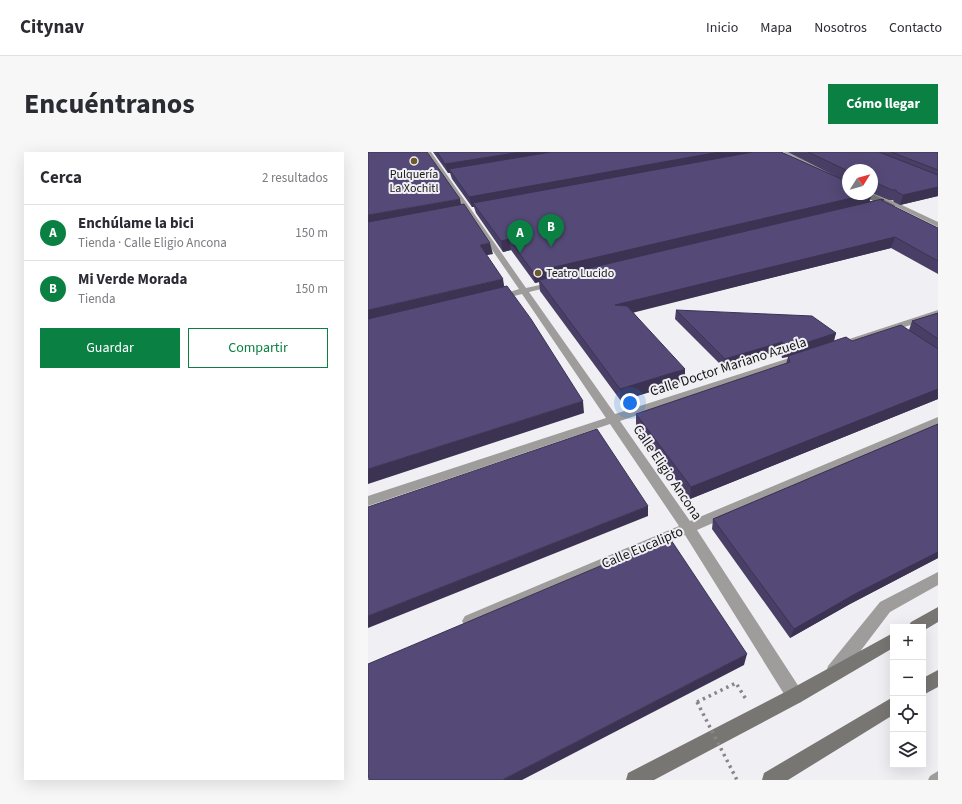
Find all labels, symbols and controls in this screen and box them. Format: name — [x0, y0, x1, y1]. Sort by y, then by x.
text: Citynav — [20, 14, 84, 41]
text: Inicio — [706, 18, 738, 38]
text: Mapa — [760, 18, 792, 38]
text: Nosotros — [814, 18, 867, 38]
text: Contacto — [889, 18, 942, 38]
text: Encuéntranos — [24, 84, 195, 124]
button: Cómo llegar — [828, 84, 938, 124]
marker: Pulquería La Xochitl — [409, 156, 419, 166]
north arrow — [842, 164, 878, 200]
text: Cerca — [40, 166, 82, 190]
place label: Pulquería La Xochitl — [390, 166, 438, 197]
text: 2 resultados — [262, 169, 328, 187]
text: Enchúlame la bici — [78, 213, 194, 234]
pin: B — [538, 214, 564, 247]
pin: A — [507, 220, 533, 253]
text: A — [49, 224, 57, 242]
text: 150 m — [295, 224, 328, 242]
text: Tienda · Calle Eligio Ancona — [78, 234, 227, 252]
place label: Teatro Lucido — [546, 265, 614, 282]
marker: Teatro Lucido — [533, 268, 543, 278]
text: Mi Verde Morada — [78, 269, 187, 290]
text: B — [49, 280, 57, 298]
text: 150 m — [295, 280, 328, 298]
text: Tienda — [78, 290, 116, 308]
button: Guardar — [40, 328, 180, 368]
button: Compartir — [188, 328, 328, 368]
street label: Calle Doctor Mariano Azuela — [648, 332, 809, 402]
your location — [620, 393, 640, 413]
street label: Calle Eligio Ancona — [628, 421, 706, 524]
street label: Calle Eucalipto — [598, 522, 686, 574]
map controls — [890, 624, 926, 768]
button: + — [890, 624, 926, 660]
button: − — [890, 660, 926, 696]
button: locate — [890, 696, 926, 732]
button: layers — [890, 732, 926, 768]

